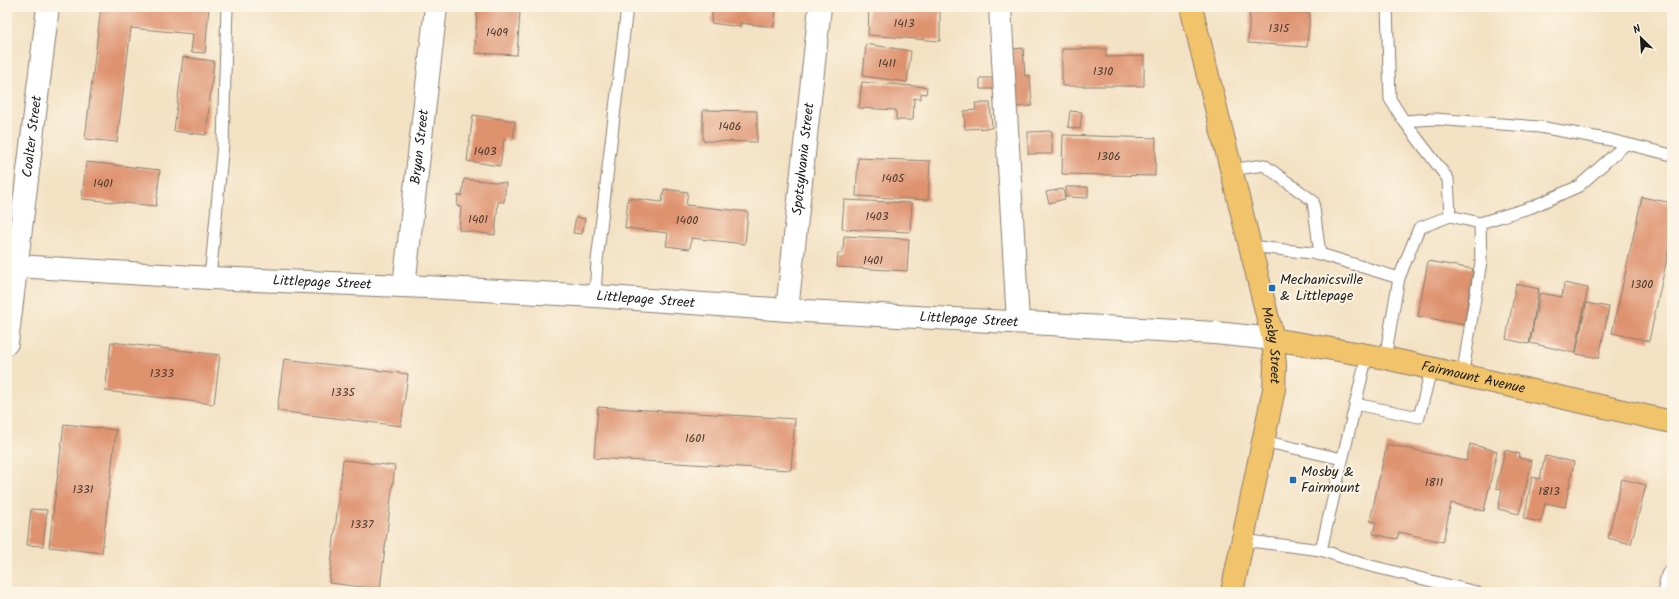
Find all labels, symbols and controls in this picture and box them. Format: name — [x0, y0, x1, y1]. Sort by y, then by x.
house number: 1413 — [893, 14, 915, 33]
north arrow — [1621, 18, 1661, 58]
house number: 1315 — [1269, 19, 1291, 38]
text: N — [1630, 20, 1644, 39]
house number: 1409 — [486, 23, 508, 42]
house number: 1411 — [878, 54, 896, 73]
house number: 1310 — [1093, 62, 1113, 81]
street label: Coalter Street — [16, 94, 48, 179]
street label: Spotsylvania Street — [786, 101, 821, 216]
street label: Bryan Street — [405, 108, 435, 186]
house number: 1406 — [718, 117, 742, 136]
house number: 1403 — [473, 142, 497, 161]
house number: 1306 — [1097, 147, 1121, 166]
house number: 1405 — [882, 169, 906, 188]
house number: 1401 — [93, 174, 113, 193]
house number: 1403 — [865, 207, 889, 226]
house number: 1401 — [468, 210, 488, 229]
house number: 1400 — [676, 211, 698, 230]
house number: 1401 — [863, 251, 883, 270]
place label: Mechanicsville & Littlepage — [1280, 269, 1364, 307]
street label: Littlepage Street — [272, 270, 373, 296]
house number: 1300 — [1631, 275, 1653, 294]
marker: Mechanicsville & Littlepage — [1267, 283, 1277, 293]
street label: Littlepage Street — [595, 285, 696, 314]
street label: Mosby Street — [1254, 304, 1286, 385]
street label: Littlepage Street — [919, 306, 1020, 333]
street label: Fairmount Avenue — [1419, 355, 1528, 400]
house number: 1333 — [150, 364, 174, 383]
house number: 1335 — [331, 383, 357, 402]
house number: 1601 — [685, 429, 705, 448]
place label: Mosby & Fairmount — [1301, 461, 1361, 499]
house number: 1811 — [1425, 473, 1443, 492]
marker: Mosby & Fairmount — [1288, 475, 1298, 485]
house number: 1331 — [72, 480, 94, 499]
house number: 1813 — [1538, 482, 1560, 501]
house number: 1337 — [350, 515, 374, 534]

